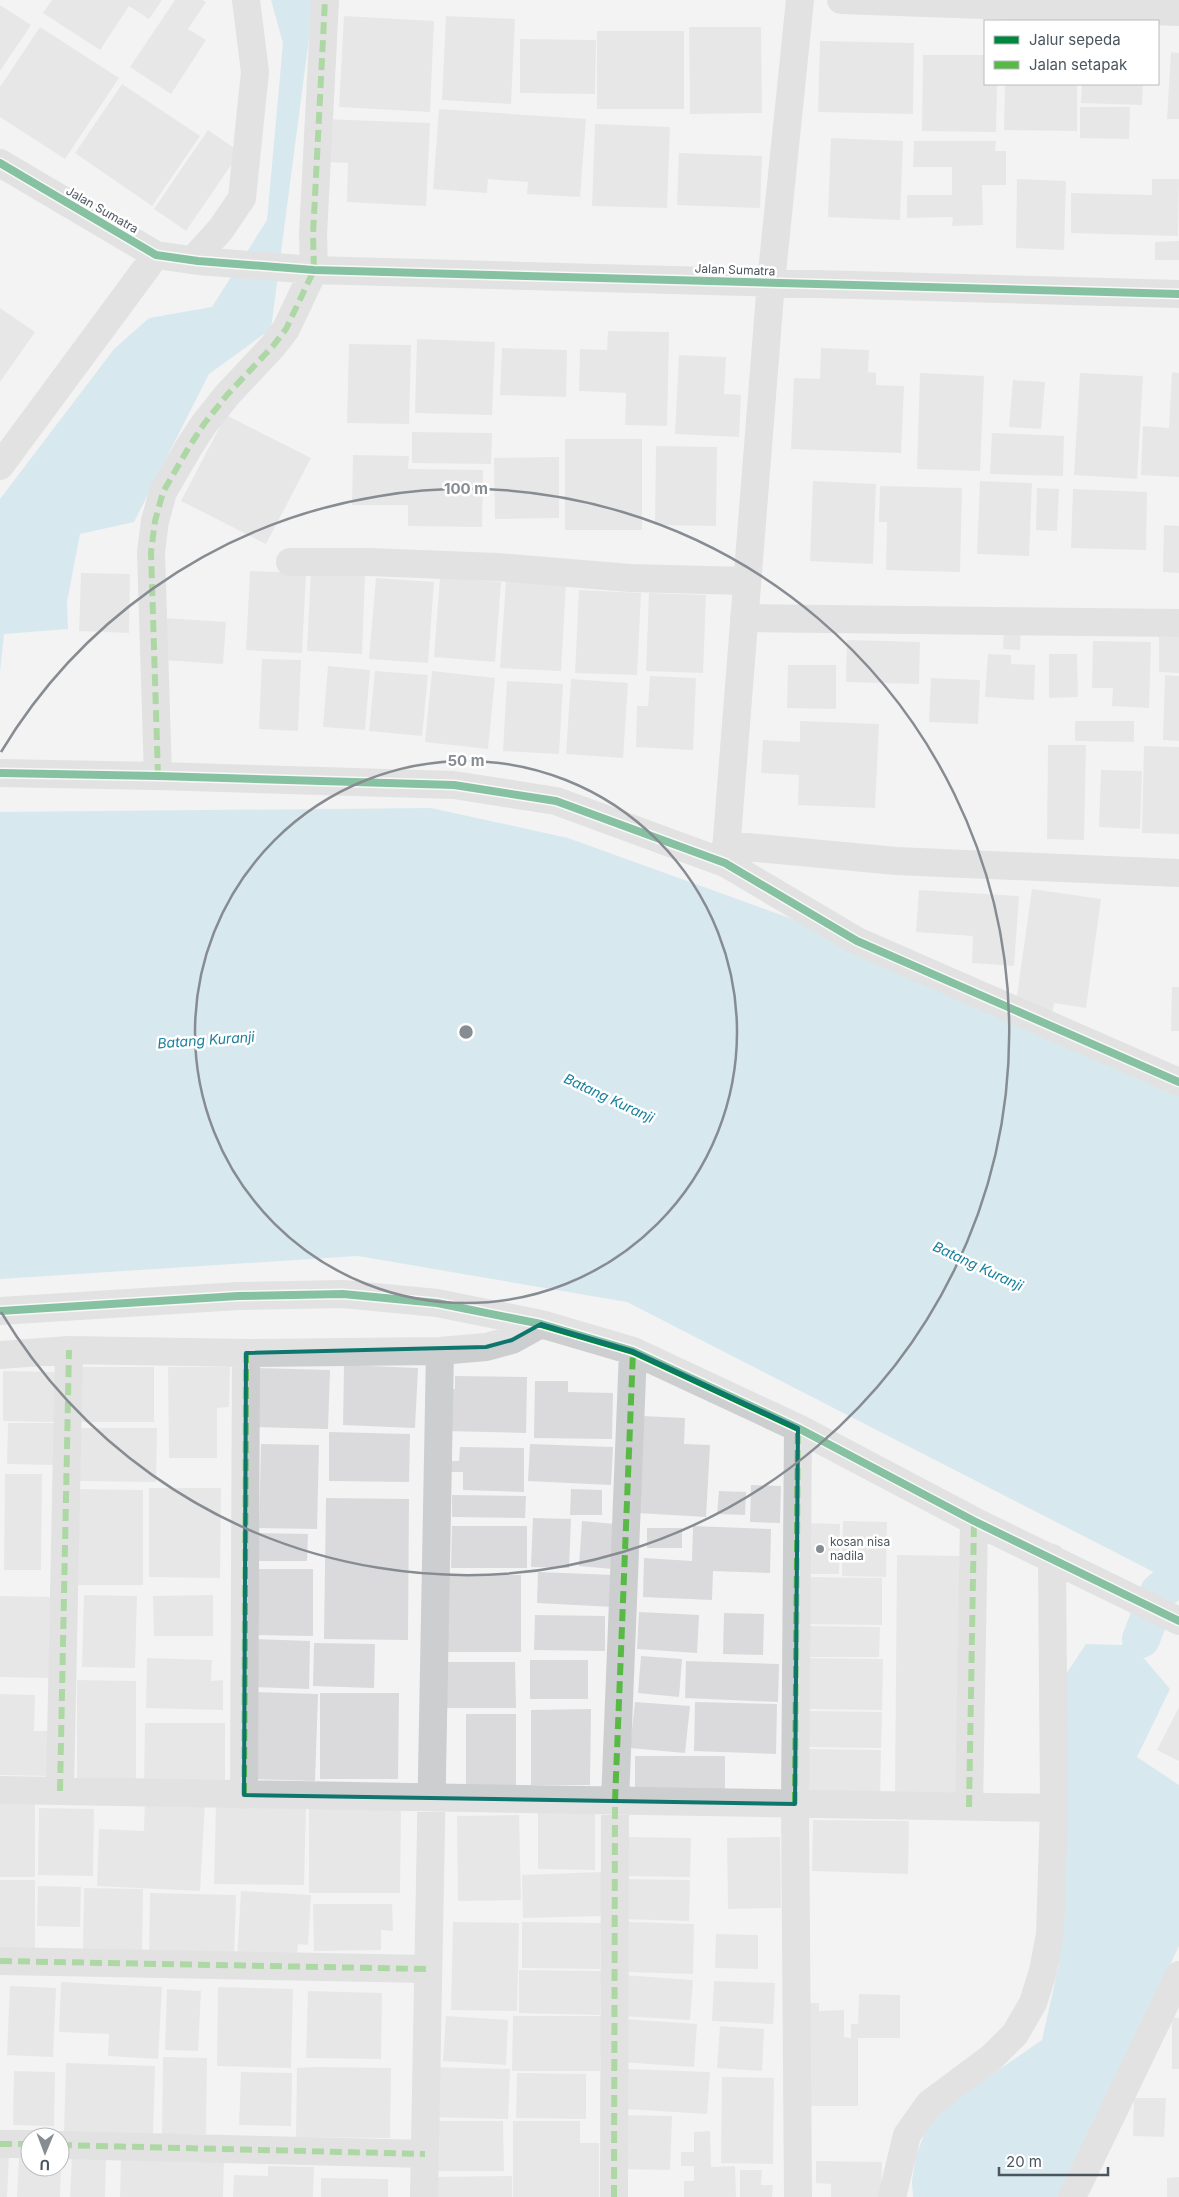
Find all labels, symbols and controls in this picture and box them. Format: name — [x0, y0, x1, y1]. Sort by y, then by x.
legend — [984, 20, 1159, 85]
text: Jalur sepeda — [1029, 30, 1121, 49]
text: Jalan setapak — [1029, 55, 1128, 74]
street label: Jalan Sumatra — [63, 183, 141, 236]
street label: Jalan Sumatra — [694, 261, 776, 278]
text: 100 m — [444, 479, 488, 498]
text: 50 m — [448, 751, 484, 770]
centre of rings — [457, 1023, 475, 1041]
water label: Batang Kuranji — [157, 1028, 256, 1051]
water label: Batang Kuranji — [561, 1069, 658, 1126]
water label: Batang Kuranji — [930, 1237, 1027, 1294]
place label: kosan nisa nadila — [830, 1534, 890, 1563]
marker: kosan nisa nadila — [814, 1543, 826, 1555]
north arrow — [20, 2127, 70, 2177]
scale bar — [999, 2144, 1108, 2176]
text: 20 m — [1006, 2152, 1042, 2171]
text: U — [39, 2157, 50, 2174]

